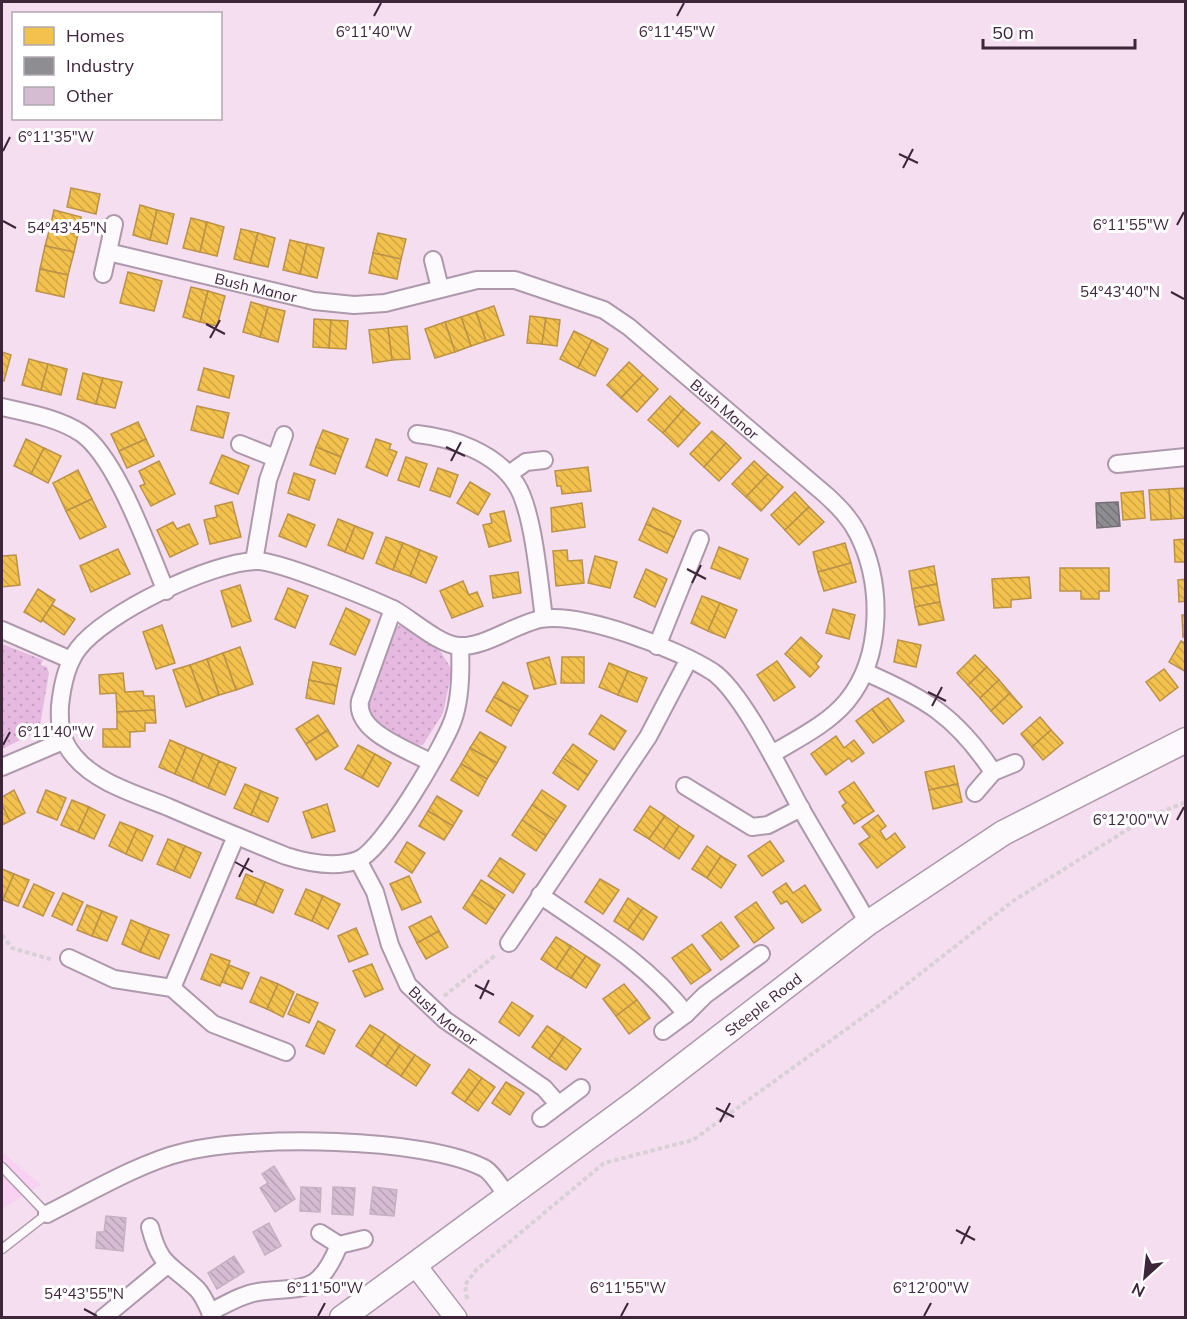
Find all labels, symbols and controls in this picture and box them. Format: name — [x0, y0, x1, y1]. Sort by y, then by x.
legend — [12, 12, 222, 120]
scale bar — [983, 12, 1134, 50]
text: 50 m — [992, 21, 1034, 44]
text: 6°11'40"W — [336, 22, 413, 41]
text: 6°11'45"W — [639, 22, 716, 41]
text: Homes — [66, 24, 125, 47]
text: Industry — [66, 54, 135, 77]
text: Other — [66, 84, 114, 107]
text: 6°11'35"W — [18, 127, 95, 146]
text: 6°11'55"W — [1093, 215, 1170, 234]
text: 54°43'45"N — [27, 218, 107, 237]
street label: Bush Manor — [213, 268, 299, 306]
text: 54°43'40"N — [1080, 282, 1160, 301]
street label: Bush Manor — [687, 374, 763, 444]
text: 6°11'40"W — [18, 722, 95, 741]
text: 6°12'00"W — [1093, 810, 1170, 829]
street label: Steeple Road — [720, 968, 805, 1040]
street label: Bush Manor — [405, 981, 482, 1050]
north arrow — [1115, 1247, 1175, 1307]
text: 6°11'50"W — [287, 1278, 364, 1297]
text: 6°11'55"W — [590, 1278, 667, 1297]
text: 6°12'00"W — [893, 1278, 970, 1297]
text: N — [1128, 1279, 1148, 1302]
text: 54°43'55"N — [44, 1284, 124, 1303]

